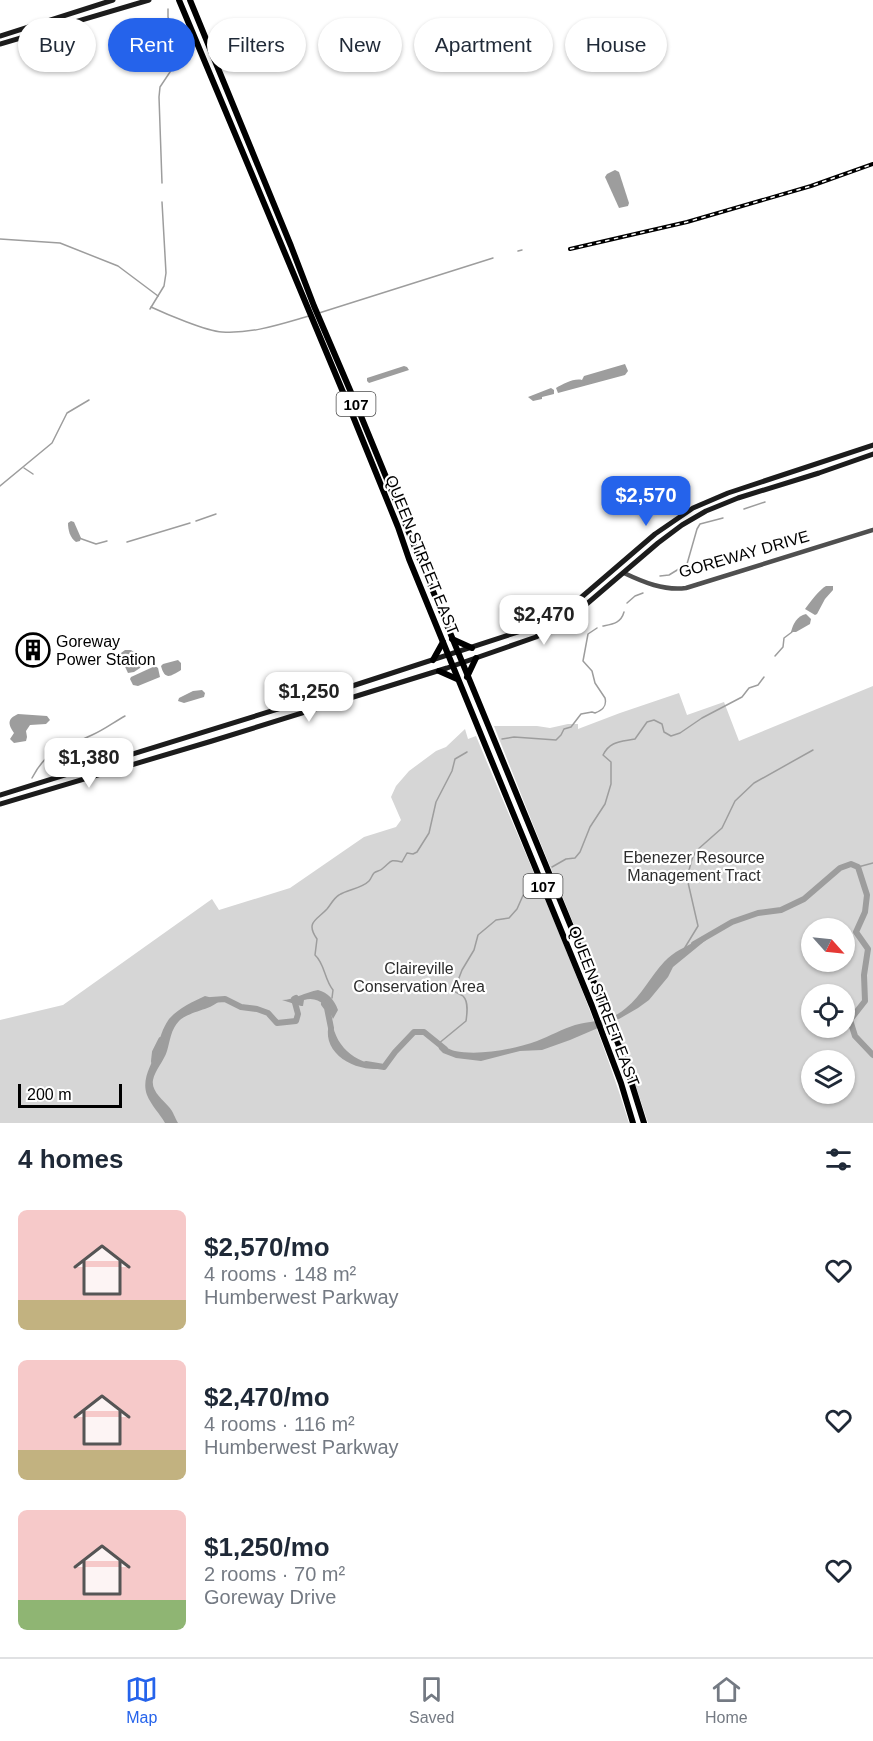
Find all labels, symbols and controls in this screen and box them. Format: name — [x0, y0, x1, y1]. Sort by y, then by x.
chip: Buy — [18, 18, 96, 72]
chip: Rent — [108, 18, 195, 72]
chip: Filters — [207, 18, 306, 72]
chip: New — [318, 18, 402, 72]
chip: Apartment — [414, 18, 553, 72]
chip: House — [565, 18, 667, 72]
road number: 107 — [336, 392, 376, 416]
street label: QUEEN STREET EAST — [382, 473, 462, 637]
pin: $2,570 — [597, 476, 695, 527]
text: $2,570 — [615, 484, 677, 506]
street label: GOREWAY DRIVE — [677, 527, 811, 581]
pin: $2,470 — [495, 595, 593, 646]
text: $2,470 — [513, 603, 575, 625]
building icon: Goreway Power Station — [15, 632, 51, 668]
place label: Goreway Power Station — [56, 633, 156, 668]
pin: $1,250 — [260, 672, 358, 723]
text: $1,250 — [278, 680, 340, 702]
pin: $1,380 — [40, 738, 138, 789]
text: $1,380 — [58, 746, 120, 768]
park label: Ebenezer Resource Management Tract — [623, 849, 765, 884]
road number: 107 — [524, 874, 562, 898]
north arrow — [801, 918, 855, 972]
map controls — [801, 918, 855, 1104]
street label: QUEEN STREET EAST — [566, 923, 643, 1089]
park label: Claireville Conservation Area — [353, 960, 485, 995]
button: locate — [801, 984, 855, 1038]
button: layers — [801, 1050, 855, 1104]
scale bar — [18, 1081, 122, 1108]
text: 200 m — [27, 1086, 71, 1103]
icon: filters — [822, 1143, 855, 1176]
text: 4 homes — [18, 1144, 124, 1174]
text: $2,570/mo — [204, 1232, 330, 1262]
icon: home — [66, 1234, 138, 1306]
icon: heart — [822, 1254, 855, 1287]
text: 4 rooms · 148 m² — [204, 1263, 356, 1285]
text: Humberwest Parkway — [204, 1286, 399, 1308]
text: $2,470/mo — [204, 1382, 330, 1412]
icon: home — [66, 1384, 138, 1456]
icon: heart — [822, 1404, 855, 1437]
text: 4 rooms · 116 m² — [204, 1413, 355, 1435]
text: Humberwest Parkway — [204, 1436, 399, 1458]
text: $1,250/mo — [204, 1532, 330, 1562]
icon: home — [66, 1534, 138, 1606]
icon: heart — [822, 1554, 855, 1587]
text: 2 rooms · 70 m² — [204, 1563, 345, 1585]
text: Goreway Drive — [204, 1586, 336, 1608]
tab: Map — [125, 1673, 158, 1727]
tab: Saved — [409, 1673, 454, 1727]
tab: Home — [705, 1673, 748, 1727]

